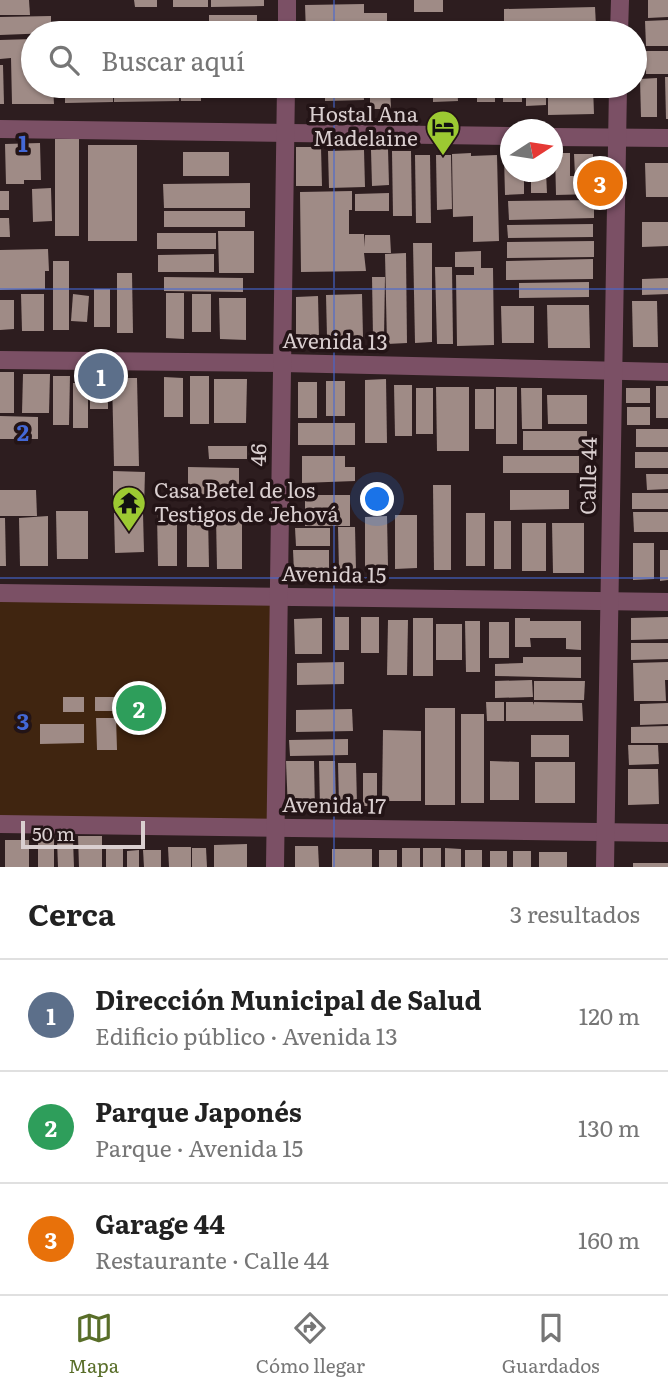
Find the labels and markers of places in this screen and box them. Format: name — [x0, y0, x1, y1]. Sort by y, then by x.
place label: Hostal Ana Madelaine — [308, 97, 419, 152]
hotel icon: Hostal Ana Madelaine — [424, 108, 462, 157]
pin: 3 — [577, 157, 623, 209]
pin: 1 — [78, 350, 124, 402]
place label: Casa Betel de los Testigos de Jehová — [154, 473, 339, 528]
temple icon: Casa Betel de los Testigos de Jehová — [110, 484, 148, 533]
pin: 2 — [116, 682, 162, 734]

